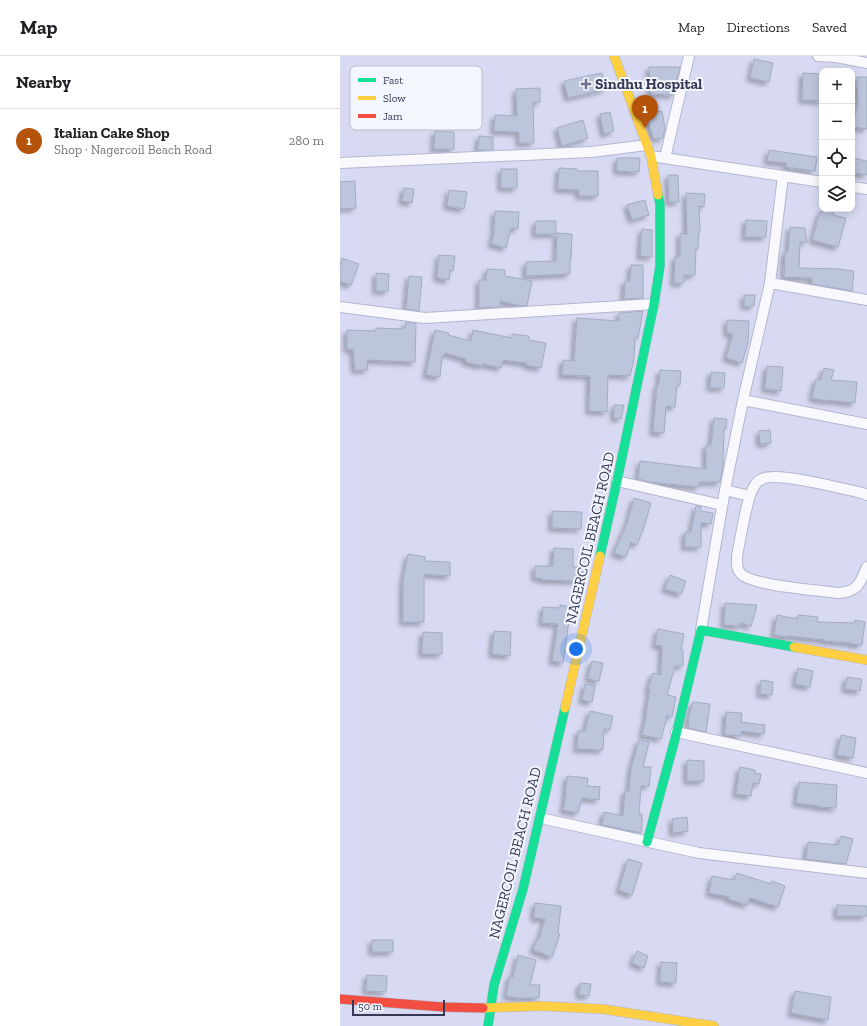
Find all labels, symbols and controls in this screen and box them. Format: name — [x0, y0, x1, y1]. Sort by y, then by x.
text: Map — [20, 16, 57, 39]
text: Map — [678, 19, 705, 36]
text: Directions — [727, 19, 790, 36]
text: Saved — [812, 19, 847, 36]
legend — [350, 66, 482, 130]
map controls — [819, 68, 855, 212]
button: + — [819, 68, 855, 104]
text: Nearby — [16, 72, 71, 92]
text: Fast — [383, 74, 404, 87]
place label: Sindhu Hospital — [595, 75, 702, 93]
marker: Sindhu Hospital — [580, 78, 592, 90]
text: Slow — [383, 92, 406, 105]
pin: 1 — [632, 95, 658, 128]
button: − — [819, 104, 855, 140]
text: Jam — [383, 110, 403, 123]
text: Italian Cake Shop — [54, 124, 170, 142]
text: 1 — [26, 133, 32, 148]
text: 280 m — [289, 133, 324, 148]
button: locate — [819, 140, 855, 176]
text: Shop · Nagercoil Beach Road — [54, 142, 212, 157]
button: layers — [819, 176, 855, 212]
street label: NAGERCOIL BEACH ROAD — [561, 450, 619, 626]
your location — [566, 639, 586, 659]
street label: NAGERCOIL BEACH ROAD — [485, 765, 545, 941]
scale bar — [352, 998, 445, 1017]
text: 50 m — [358, 1000, 382, 1013]

